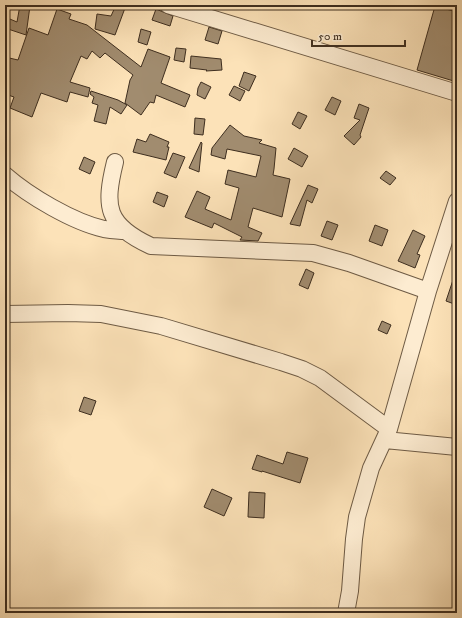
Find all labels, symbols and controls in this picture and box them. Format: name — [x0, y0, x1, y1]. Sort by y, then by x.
scale bar — [312, 22, 405, 48]
text: 50 m — [318, 29, 342, 44]

